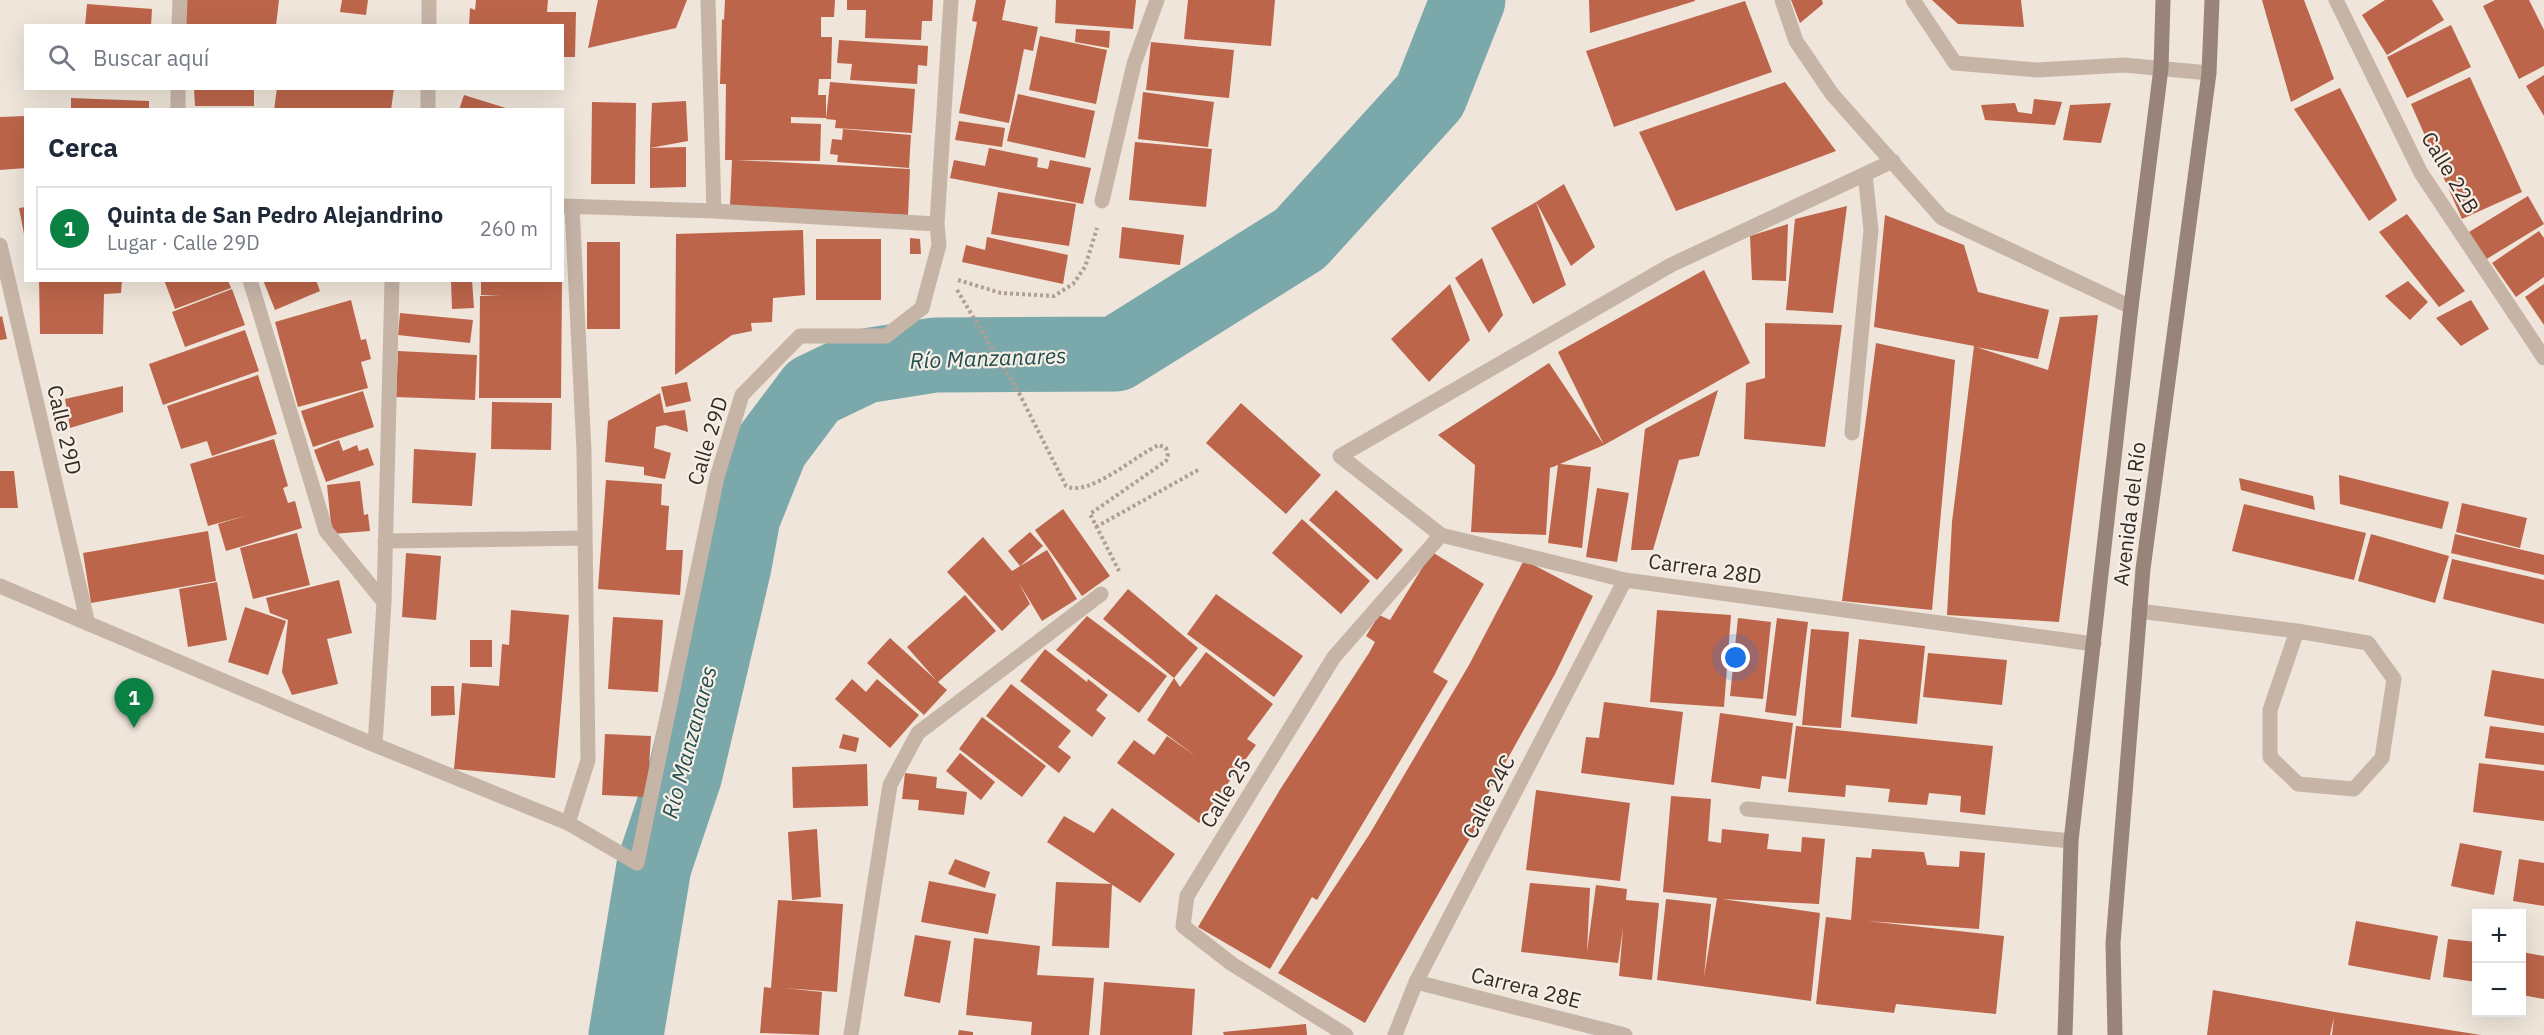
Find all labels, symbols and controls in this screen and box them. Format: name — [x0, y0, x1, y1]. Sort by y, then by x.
search box — [24, 24, 564, 90]
icon: search — [45, 41, 78, 74]
text: Buscar aquí — [93, 43, 209, 72]
street label: Calle 22B — [2415, 126, 2486, 219]
text: Cerca — [48, 130, 118, 164]
text: Quinta de San Pedro Alejandrino — [107, 200, 443, 229]
text: 1 — [64, 215, 76, 242]
text: 260 m — [480, 215, 538, 242]
text: Lugar · Calle 29D — [107, 229, 260, 256]
water label: Río Manzanares — [909, 340, 1067, 375]
street label: Calle 29D — [41, 382, 89, 477]
street label: Calle 29D — [680, 393, 734, 488]
street label: Avenida del Río — [2106, 440, 2152, 588]
street label: Carrera 28D — [1647, 546, 1764, 590]
your location — [1721, 643, 1750, 672]
water label: Río Manzanares — [654, 662, 723, 821]
pin: 1 — [114, 678, 154, 728]
street label: Calle 24C — [1455, 750, 1521, 843]
street label: Calle 25 — [1193, 752, 1257, 833]
map controls — [2472, 909, 2526, 1017]
button: + — [2472, 909, 2526, 963]
street label: Carrera 28E — [1468, 960, 1584, 1014]
button: − — [2472, 963, 2526, 1017]

